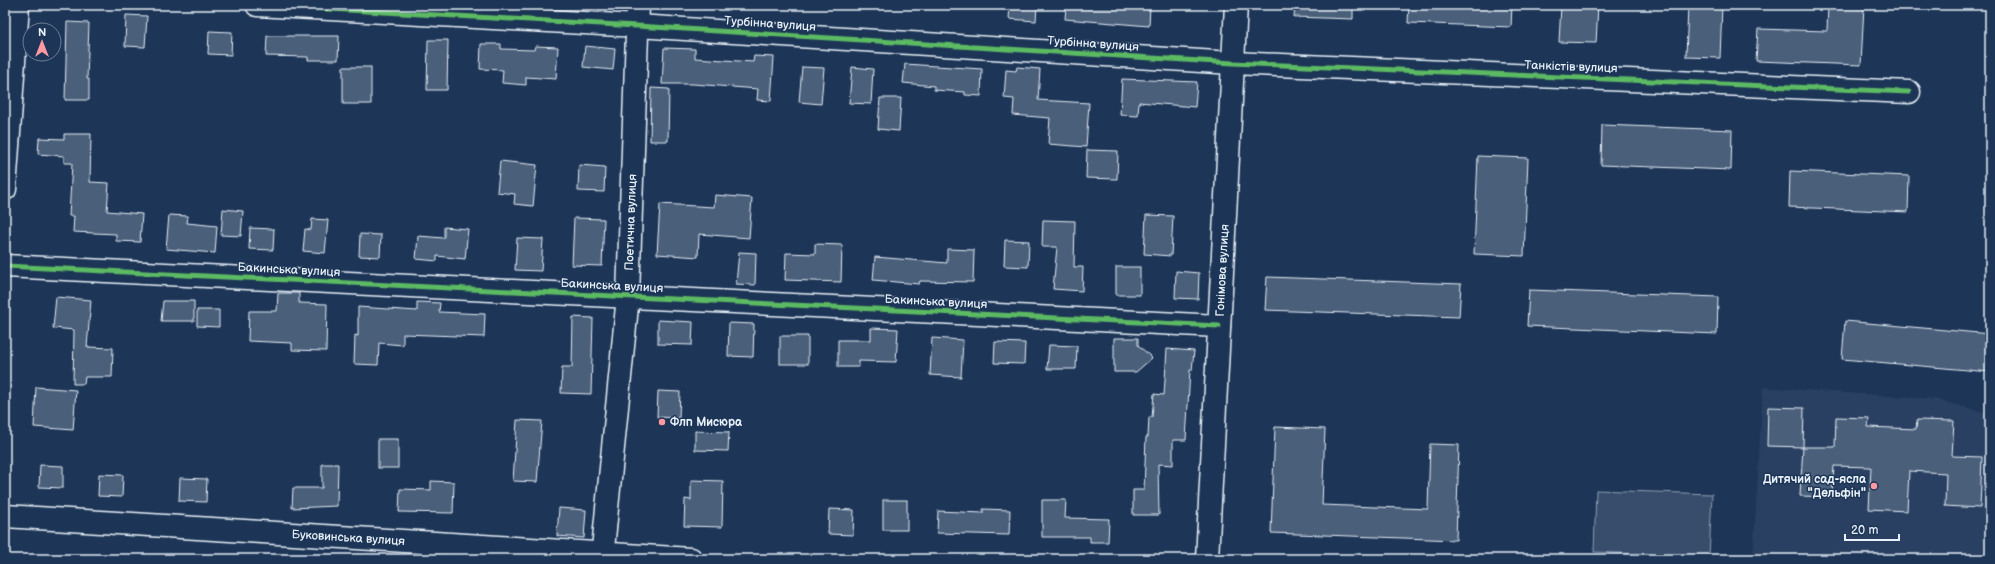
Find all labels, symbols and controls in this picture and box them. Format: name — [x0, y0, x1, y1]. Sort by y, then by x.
street label: Турбінна вулиця — [724, 13, 817, 35]
north arrow — [22, 22, 62, 62]
text: N — [38, 26, 46, 39]
street label: Турбінна вулиця — [1047, 33, 1140, 55]
street label: Танкістів вулиця — [1524, 58, 1618, 76]
street label: Поетична вулиця — [621, 173, 640, 271]
street label: Гонімова вулиця — [1212, 223, 1232, 317]
street label: Бакинська вулиця — [237, 260, 341, 280]
street label: Бакинська вулиця — [560, 276, 664, 296]
street label: Бакинська вулиця — [884, 292, 988, 312]
place label: Флп Мисюра — [670, 415, 743, 430]
marker: Флп Мисюра — [657, 417, 667, 427]
place label: Дитячий сад-ясла "Дельфін" — [1763, 472, 1867, 501]
marker: Дитячий сад-ясла "Дельфін" — [1869, 481, 1879, 491]
scale bar — [1845, 516, 1899, 542]
text: 20 m — [1851, 523, 1878, 538]
street label: Буковинська вулиця — [291, 526, 406, 549]

